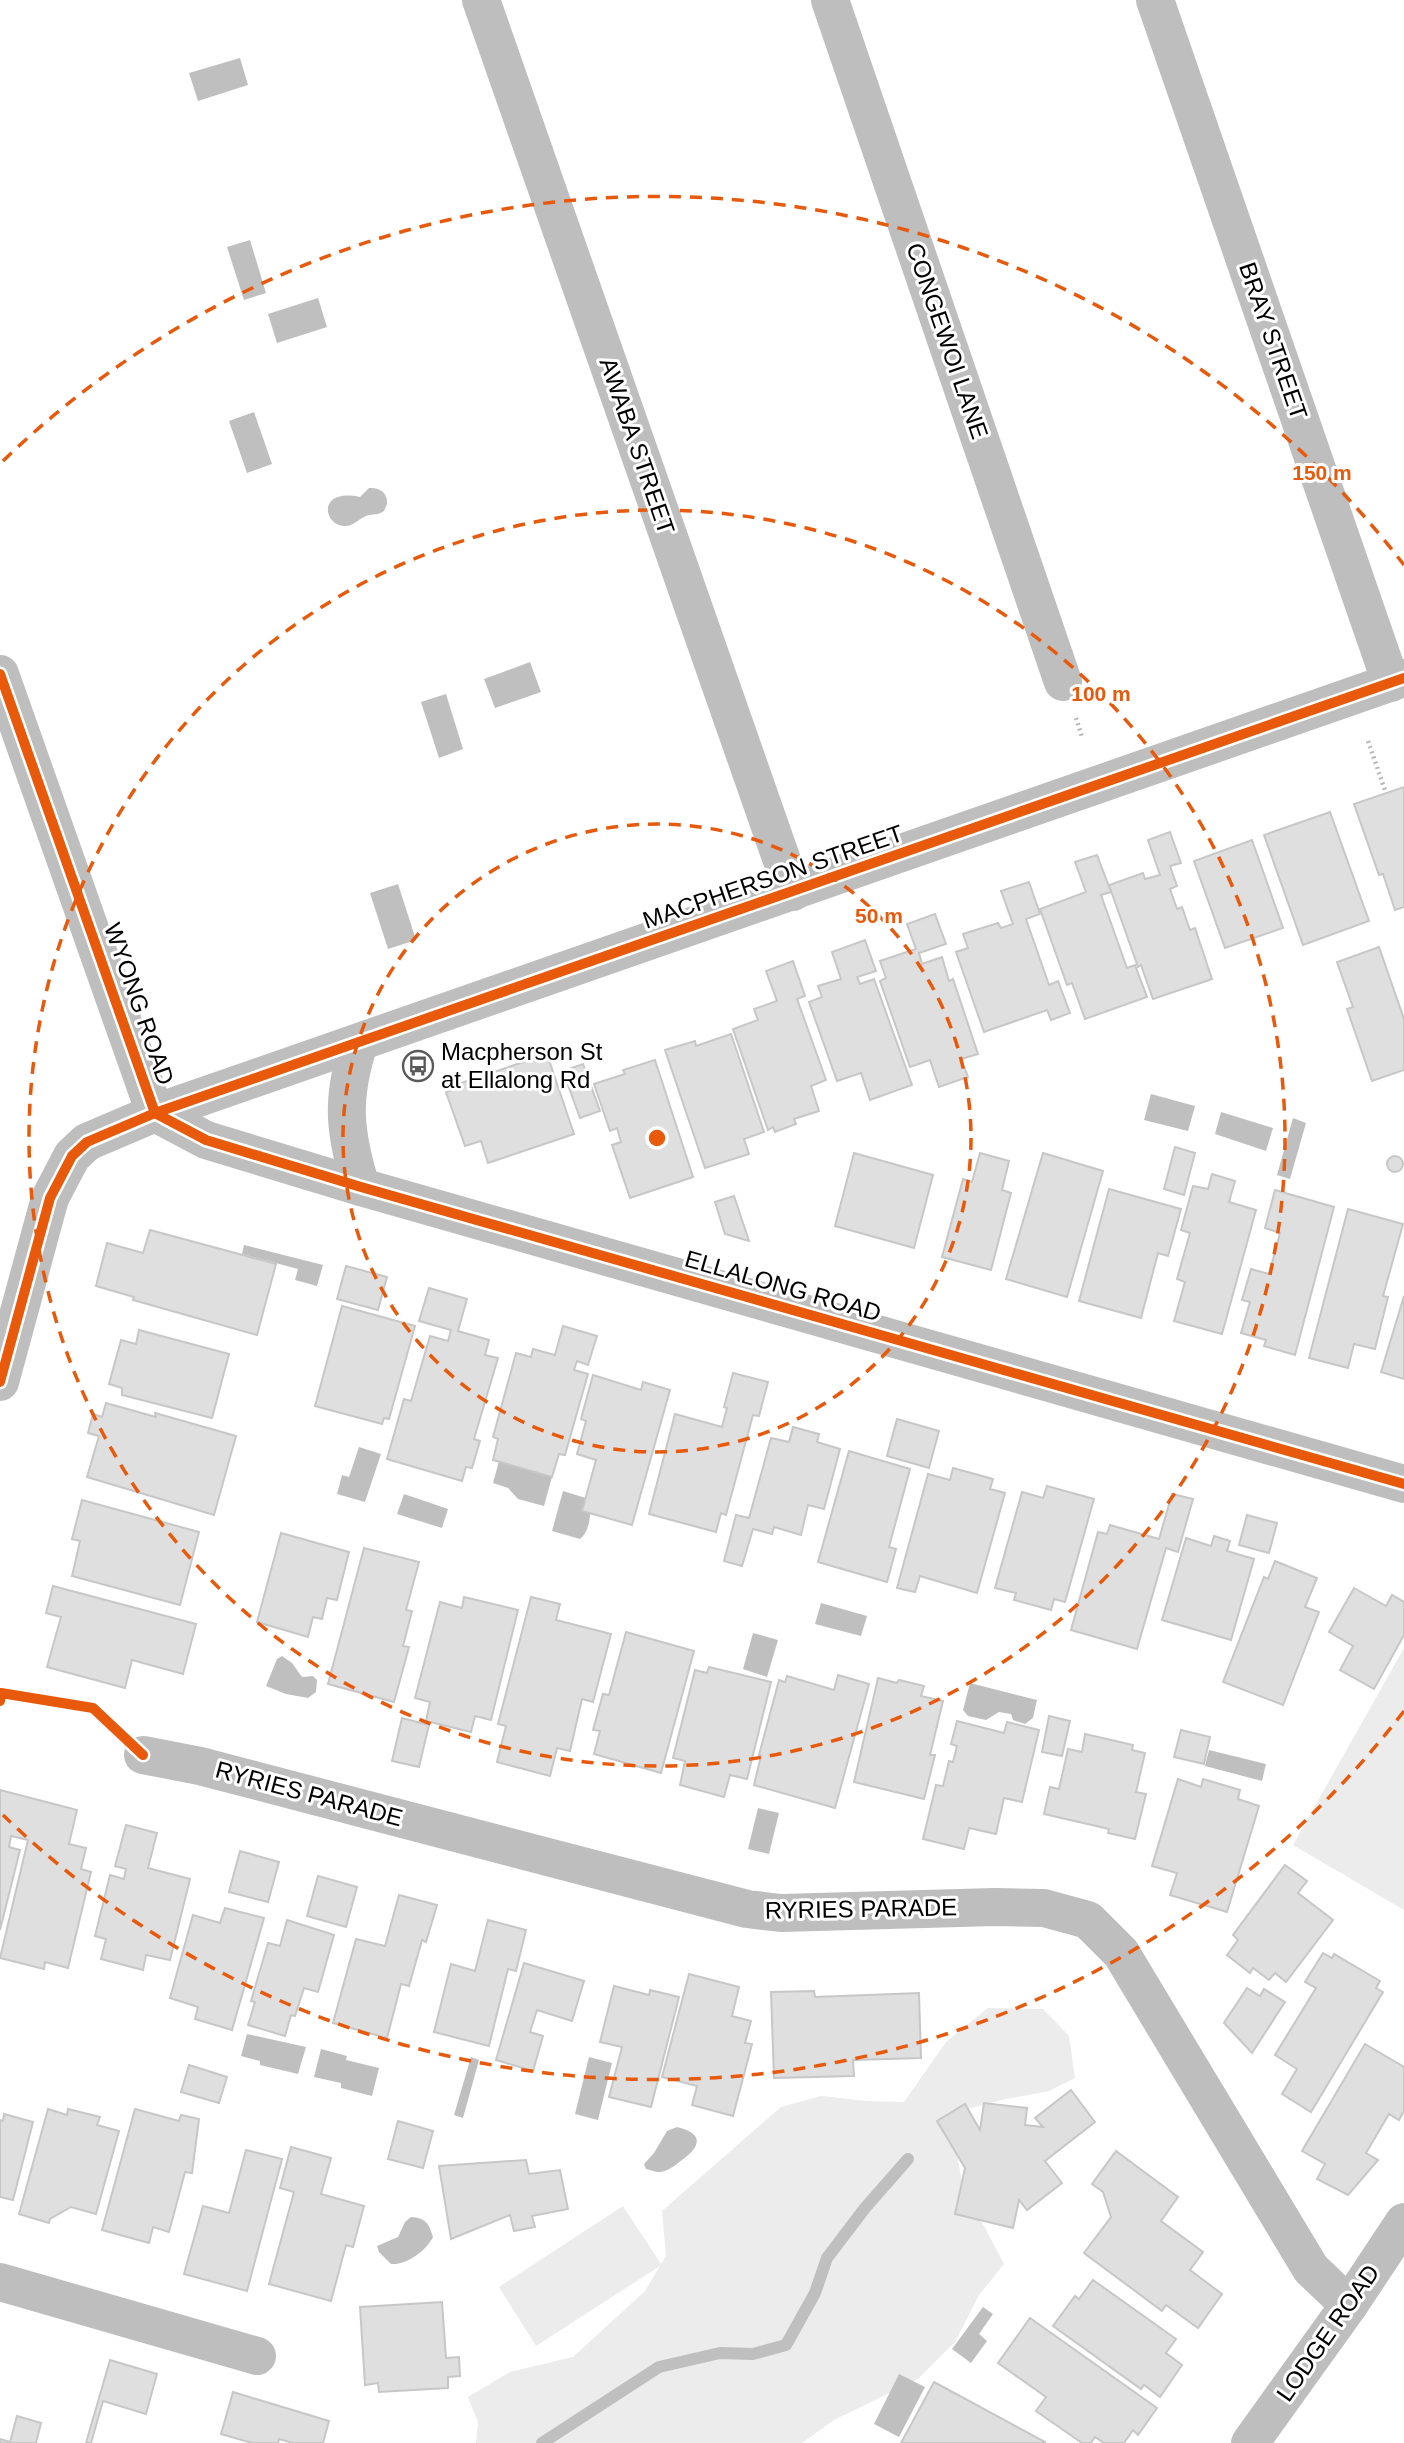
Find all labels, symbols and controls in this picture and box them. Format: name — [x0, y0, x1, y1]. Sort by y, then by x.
street label: CONGEWOI LANE — [901, 239, 994, 442]
street label: BRAY STREET — [1234, 259, 1313, 423]
street label: AWABA STREET — [595, 354, 680, 538]
text: 150 m — [1292, 461, 1352, 484]
text: 100 m — [1071, 682, 1131, 705]
street label: MACPHERSON STREET — [639, 819, 907, 934]
text: 50 m — [855, 904, 903, 927]
street label: WYONG ROAD — [99, 919, 180, 1088]
place label: Macpherson St at Ellalong Rd — [441, 1038, 603, 1093]
bus stop icon: Macpherson St at Ellalong Rd — [401, 1049, 435, 1083]
centre of rings — [645, 1126, 669, 1150]
street label: ELLALONG ROAD — [682, 1245, 884, 1326]
street label: RYRIES PARADE — [213, 1756, 406, 1831]
street label: RYRIES PARADE — [765, 1893, 957, 1924]
street label: LODGE ROAD — [1271, 2259, 1385, 2406]

